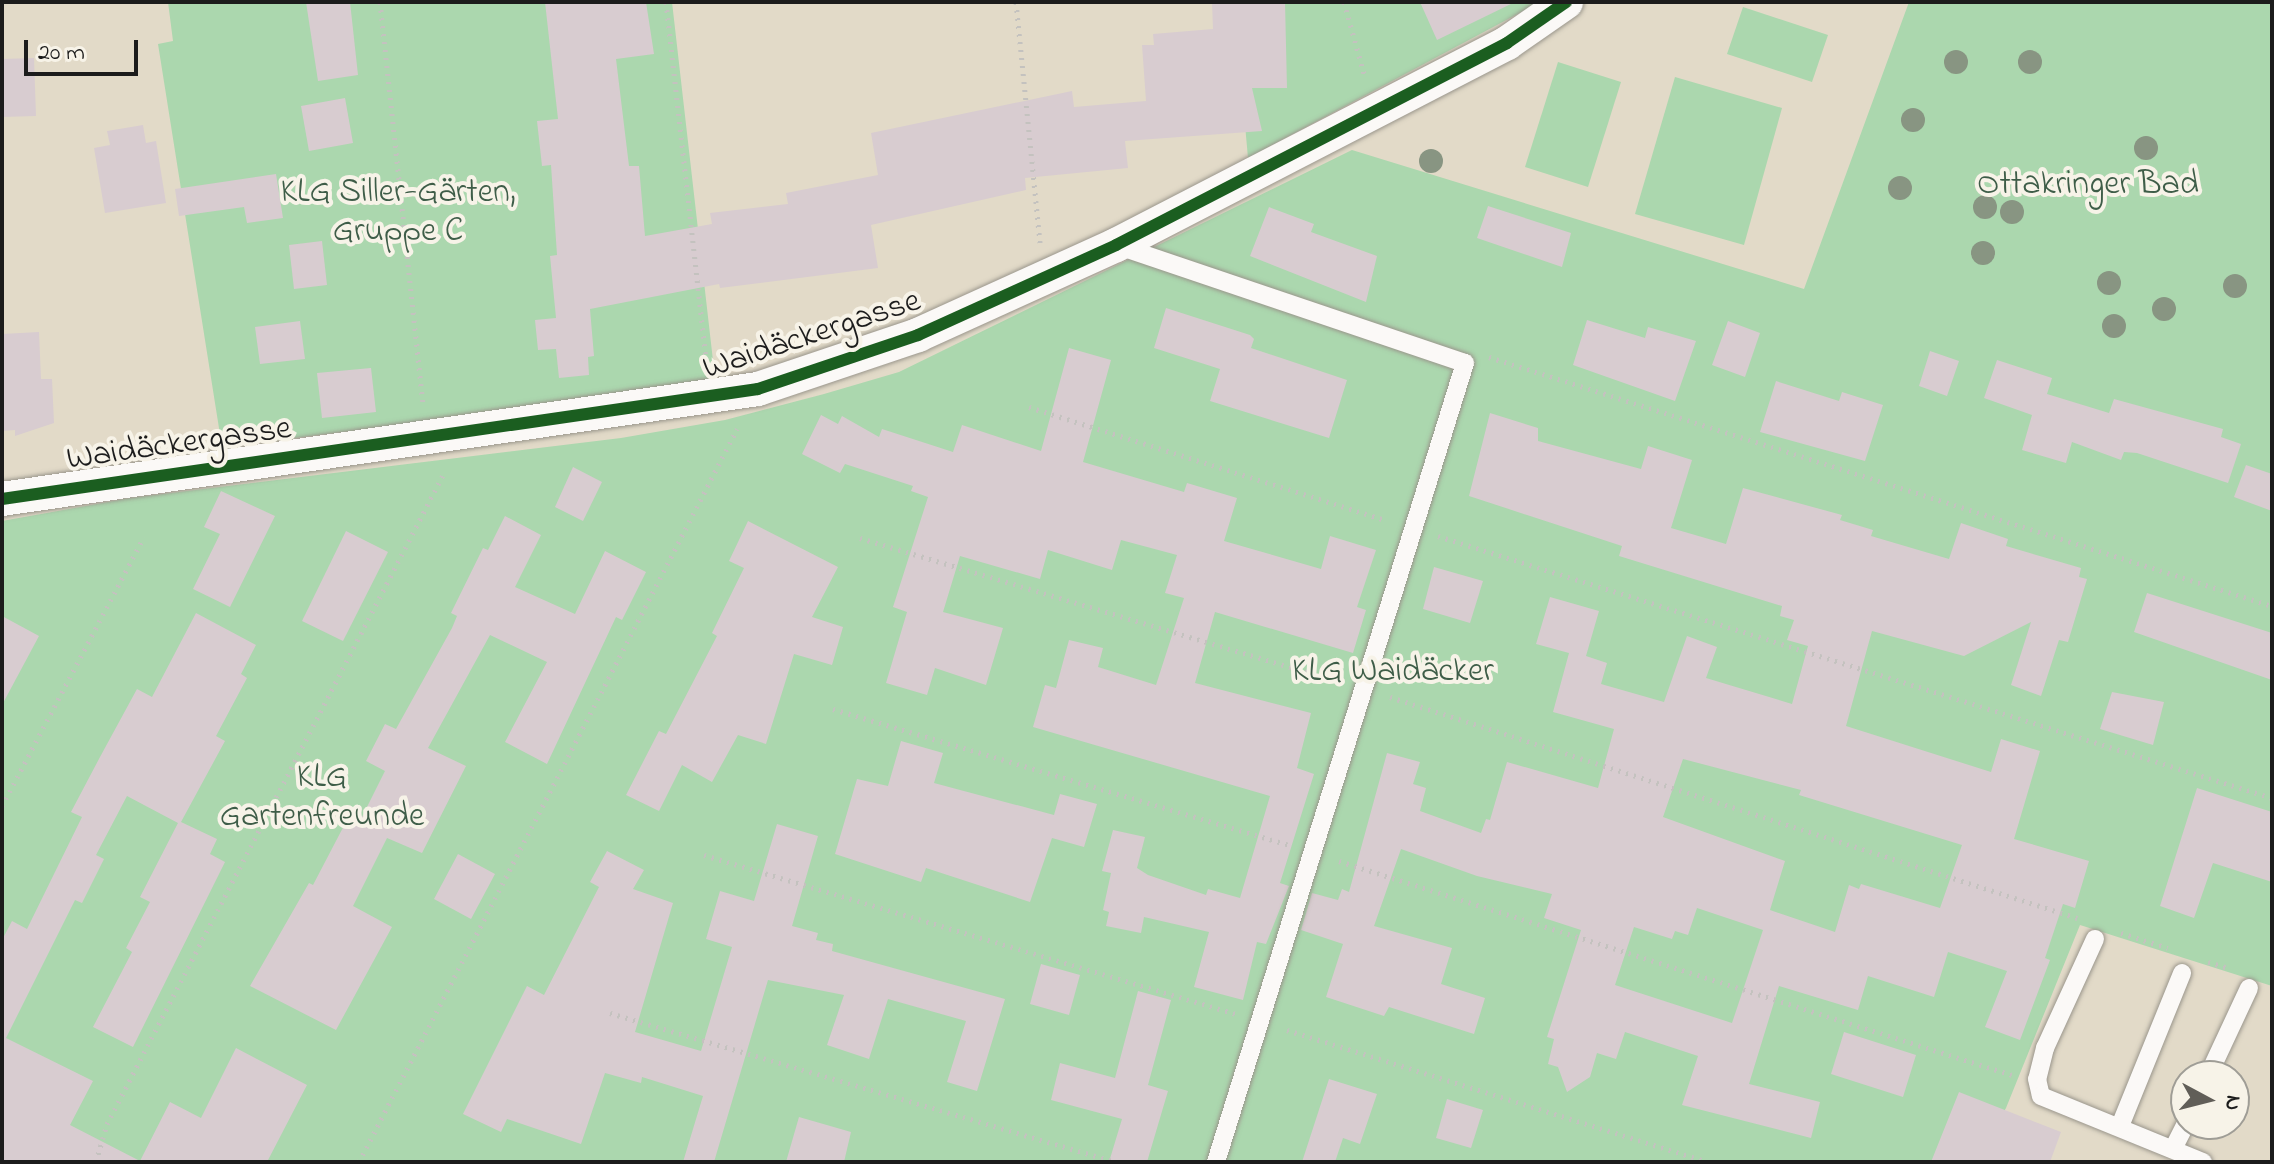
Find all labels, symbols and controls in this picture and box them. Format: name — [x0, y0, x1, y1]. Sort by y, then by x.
scale bar — [28, 24, 142, 74]
text: 20 m — [38, 36, 85, 71]
park label: Ottakringer Bad — [1977, 166, 2199, 206]
park label: KLG Siller-Gärten, Gruppe C — [280, 173, 516, 252]
street label: Waidäckergasse — [698, 282, 926, 390]
street label: Waidäckergasse — [64, 409, 294, 481]
park label: KLG Waidäcker — [1292, 653, 1494, 693]
park label: KLG Gartenfreunde — [220, 758, 424, 838]
north arrow — [2170, 1060, 2250, 1140]
text: N — [2215, 1093, 2249, 1112]

